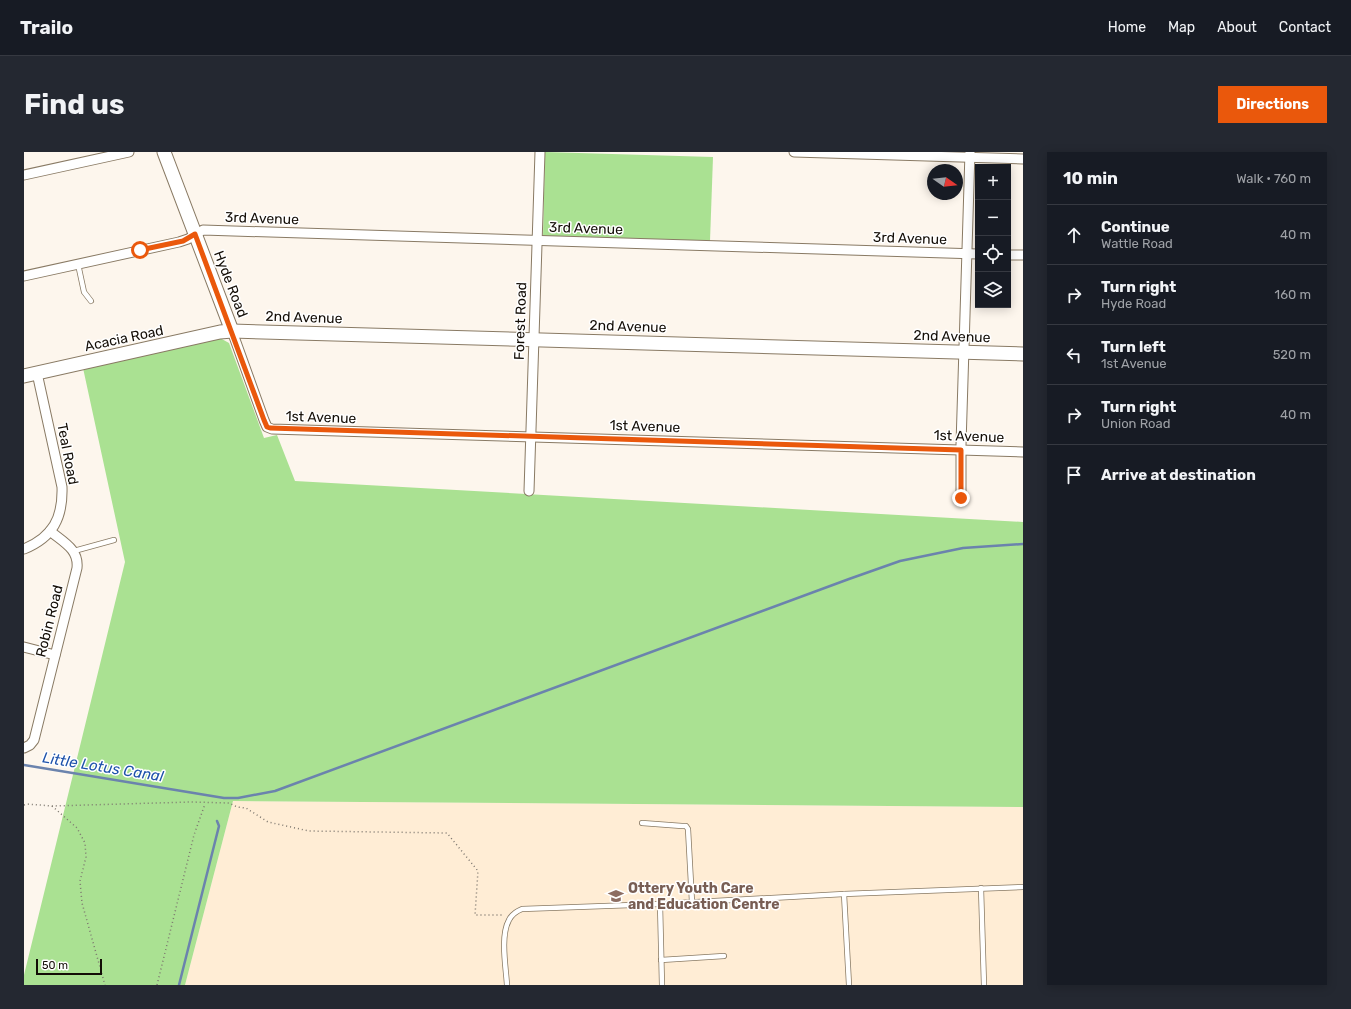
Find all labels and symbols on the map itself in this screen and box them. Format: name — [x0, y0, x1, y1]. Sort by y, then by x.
north arrow — [927, 164, 963, 200]
street label: 3rd Avenue — [225, 209, 299, 228]
street label: 3rd Avenue — [549, 219, 623, 238]
street label: 3rd Avenue — [873, 229, 947, 248]
route start — [131, 241, 149, 259]
street label: Hyde Road — [210, 248, 251, 320]
street label: Forest Road — [511, 282, 530, 360]
street label: 2nd Avenue — [265, 308, 343, 327]
street label: 2nd Avenue — [589, 317, 667, 336]
street label: Acacia Road — [83, 322, 165, 355]
street label: 2nd Avenue — [913, 327, 991, 346]
street label: 1st Avenue — [285, 408, 357, 427]
street label: 1st Avenue — [609, 417, 681, 436]
street label: Teal Road — [53, 422, 82, 486]
street label: 1st Avenue — [933, 427, 1005, 446]
route end — [952, 489, 970, 507]
street label: Robin Road — [32, 583, 67, 659]
water label: Little Lotus Canal — [41, 749, 165, 786]
place label: Ottery Youth Care and Education Centre — [628, 880, 780, 913]
school or university icon: Ottery Youth Care and Education Centre — [607, 887, 625, 905]
scale bar — [36, 957, 102, 976]

